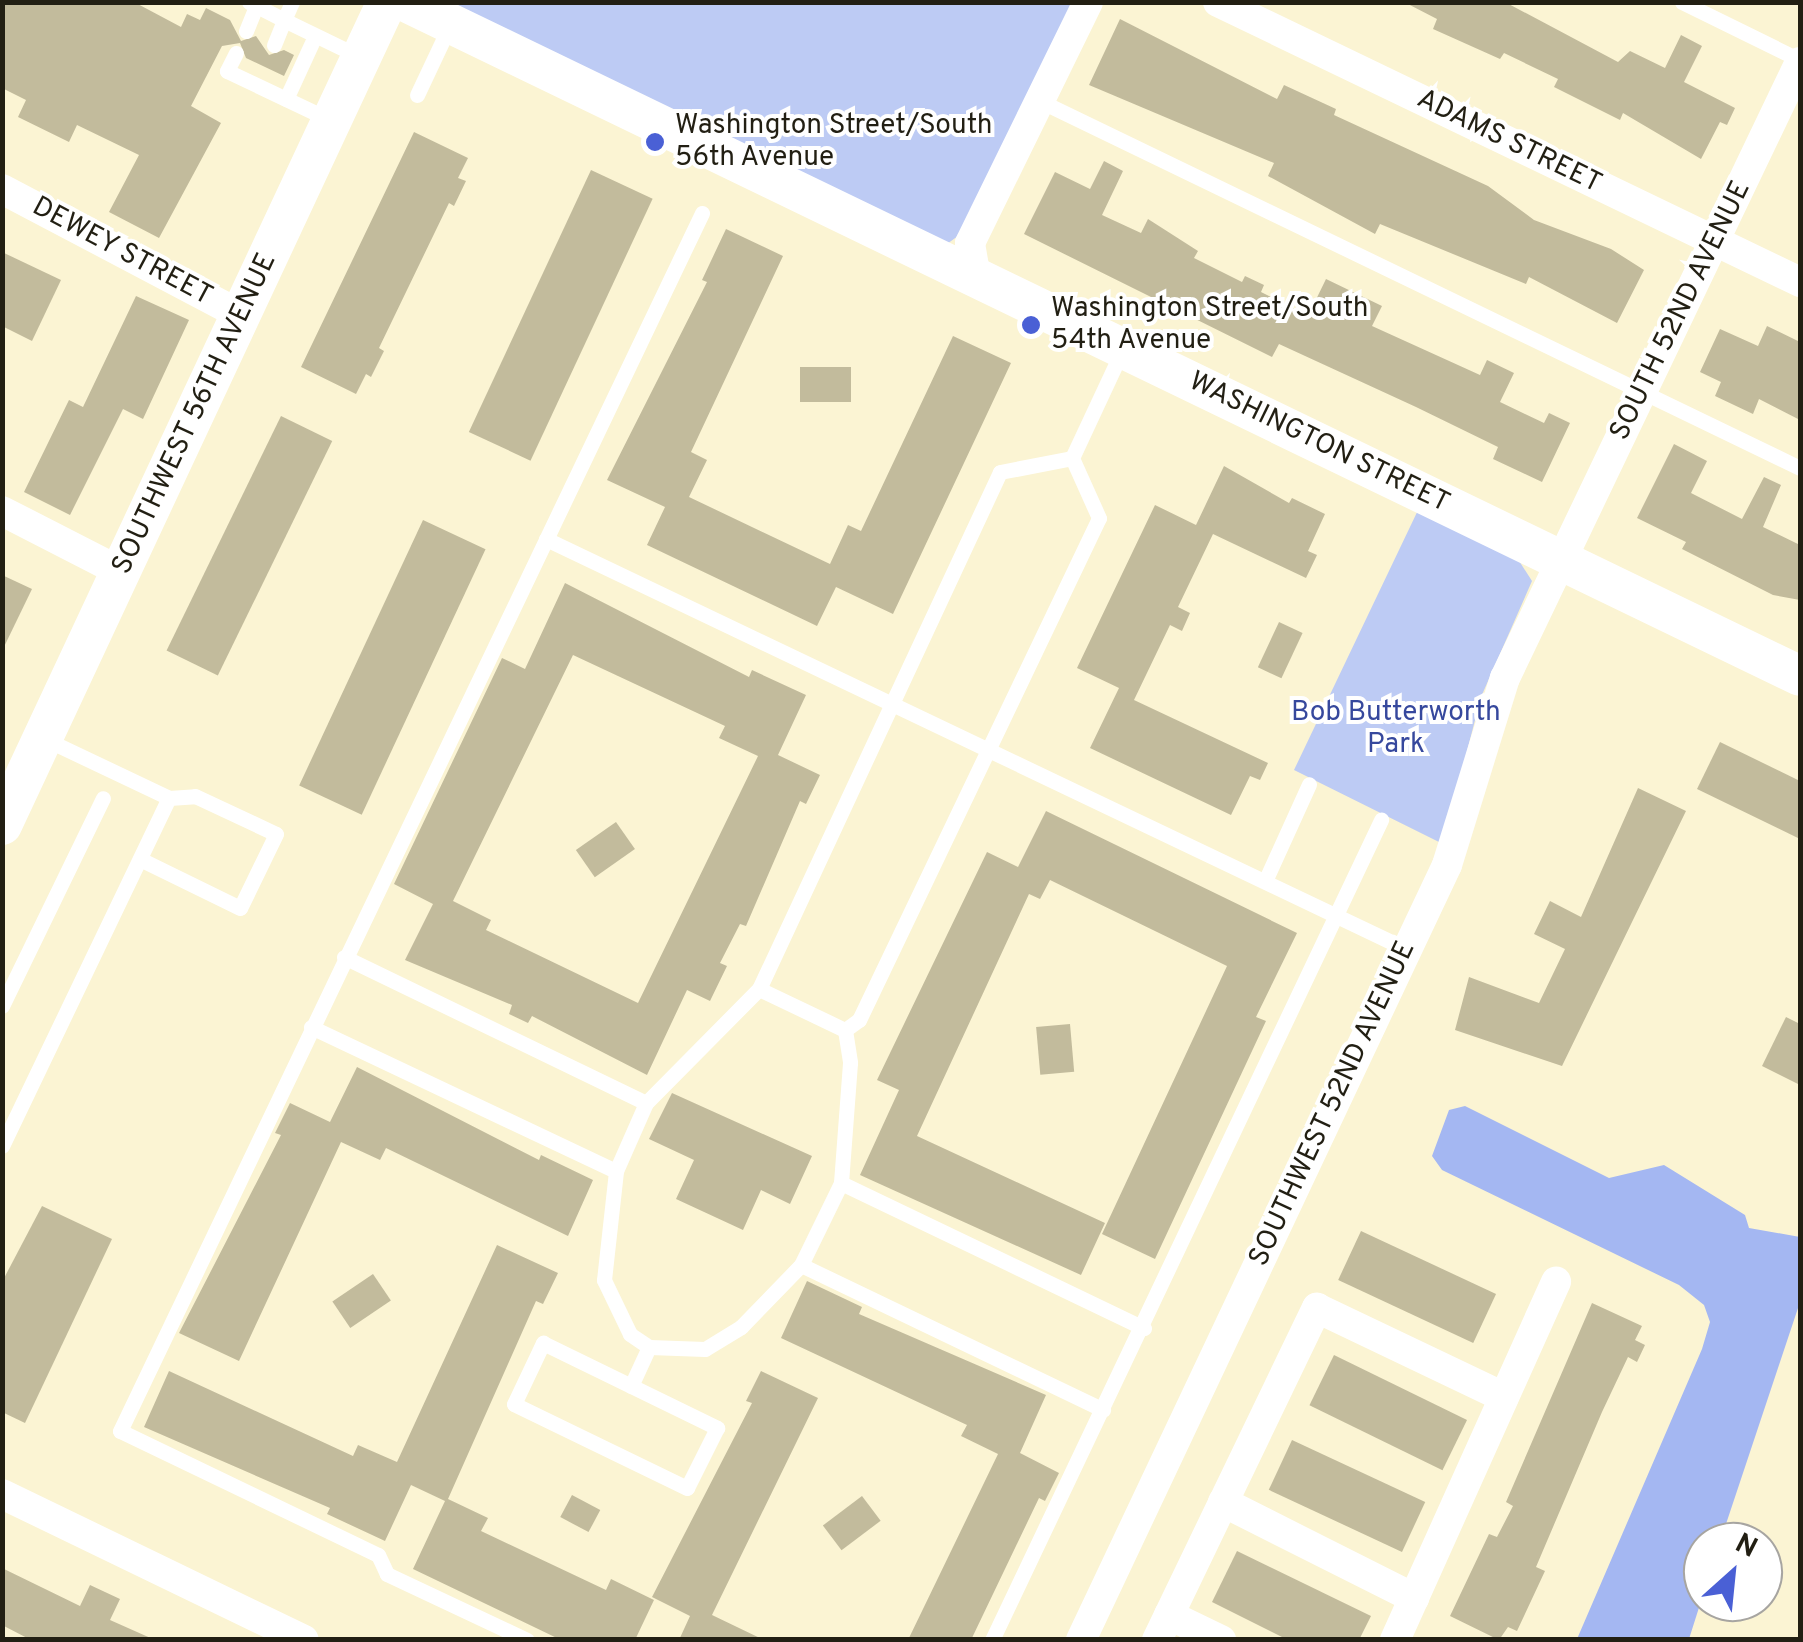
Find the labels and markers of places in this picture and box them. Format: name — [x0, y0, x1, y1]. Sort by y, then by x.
place label: Washington Street/South 56th Avenue — [675, 109, 992, 175]
marker: Washington Street/South 56th Avenue — [644, 131, 666, 153]
place label: Washington Street/South 54th Avenue — [1051, 292, 1368, 358]
marker: Washington Street/South 54th Avenue — [1020, 314, 1042, 336]

